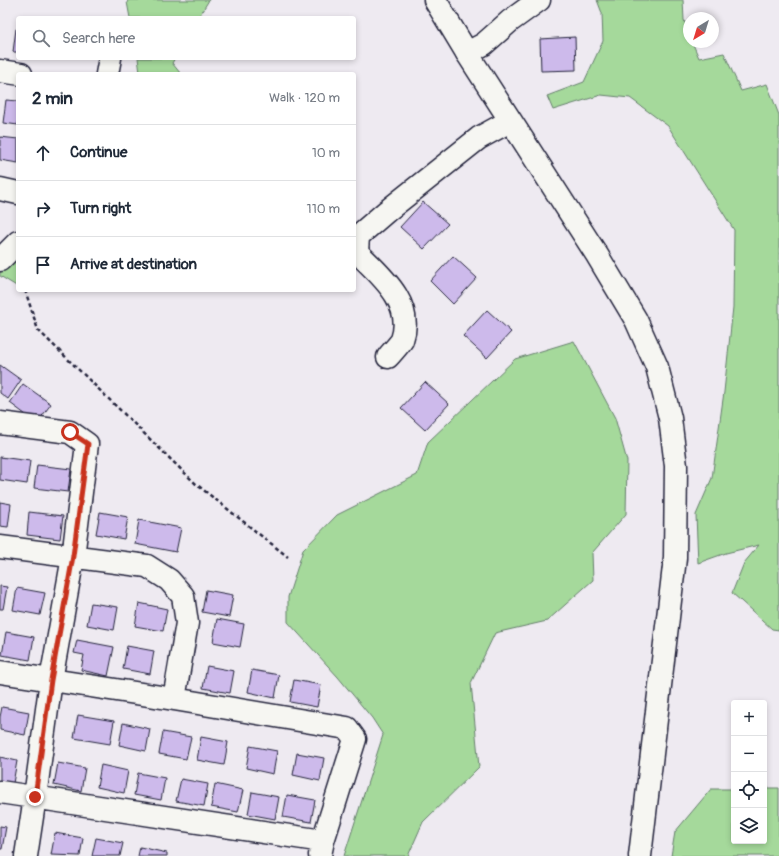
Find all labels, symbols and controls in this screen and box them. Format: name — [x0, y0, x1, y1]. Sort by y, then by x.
north arrow — [683, 12, 719, 48]
search box — [16, 16, 356, 60]
icon: search — [30, 27, 52, 49]
text: Search here — [62, 29, 135, 48]
text: 2 min — [32, 88, 73, 109]
text: Walk · 120 m — [269, 90, 340, 106]
icon: ahead — [32, 142, 54, 164]
text: Continue — [70, 143, 128, 162]
text: 10 m — [312, 145, 340, 161]
icon: right — [32, 198, 54, 220]
text: Turn right — [70, 199, 131, 218]
text: 110 m — [307, 201, 340, 217]
icon: arrive — [32, 254, 54, 276]
text: Arrive at destination — [70, 255, 197, 274]
route start — [61, 423, 79, 441]
map controls — [731, 700, 767, 844]
button: + — [731, 700, 767, 736]
button: − — [731, 736, 767, 772]
button: locate — [731, 772, 767, 808]
route end — [26, 788, 44, 806]
button: layers — [731, 808, 767, 844]

